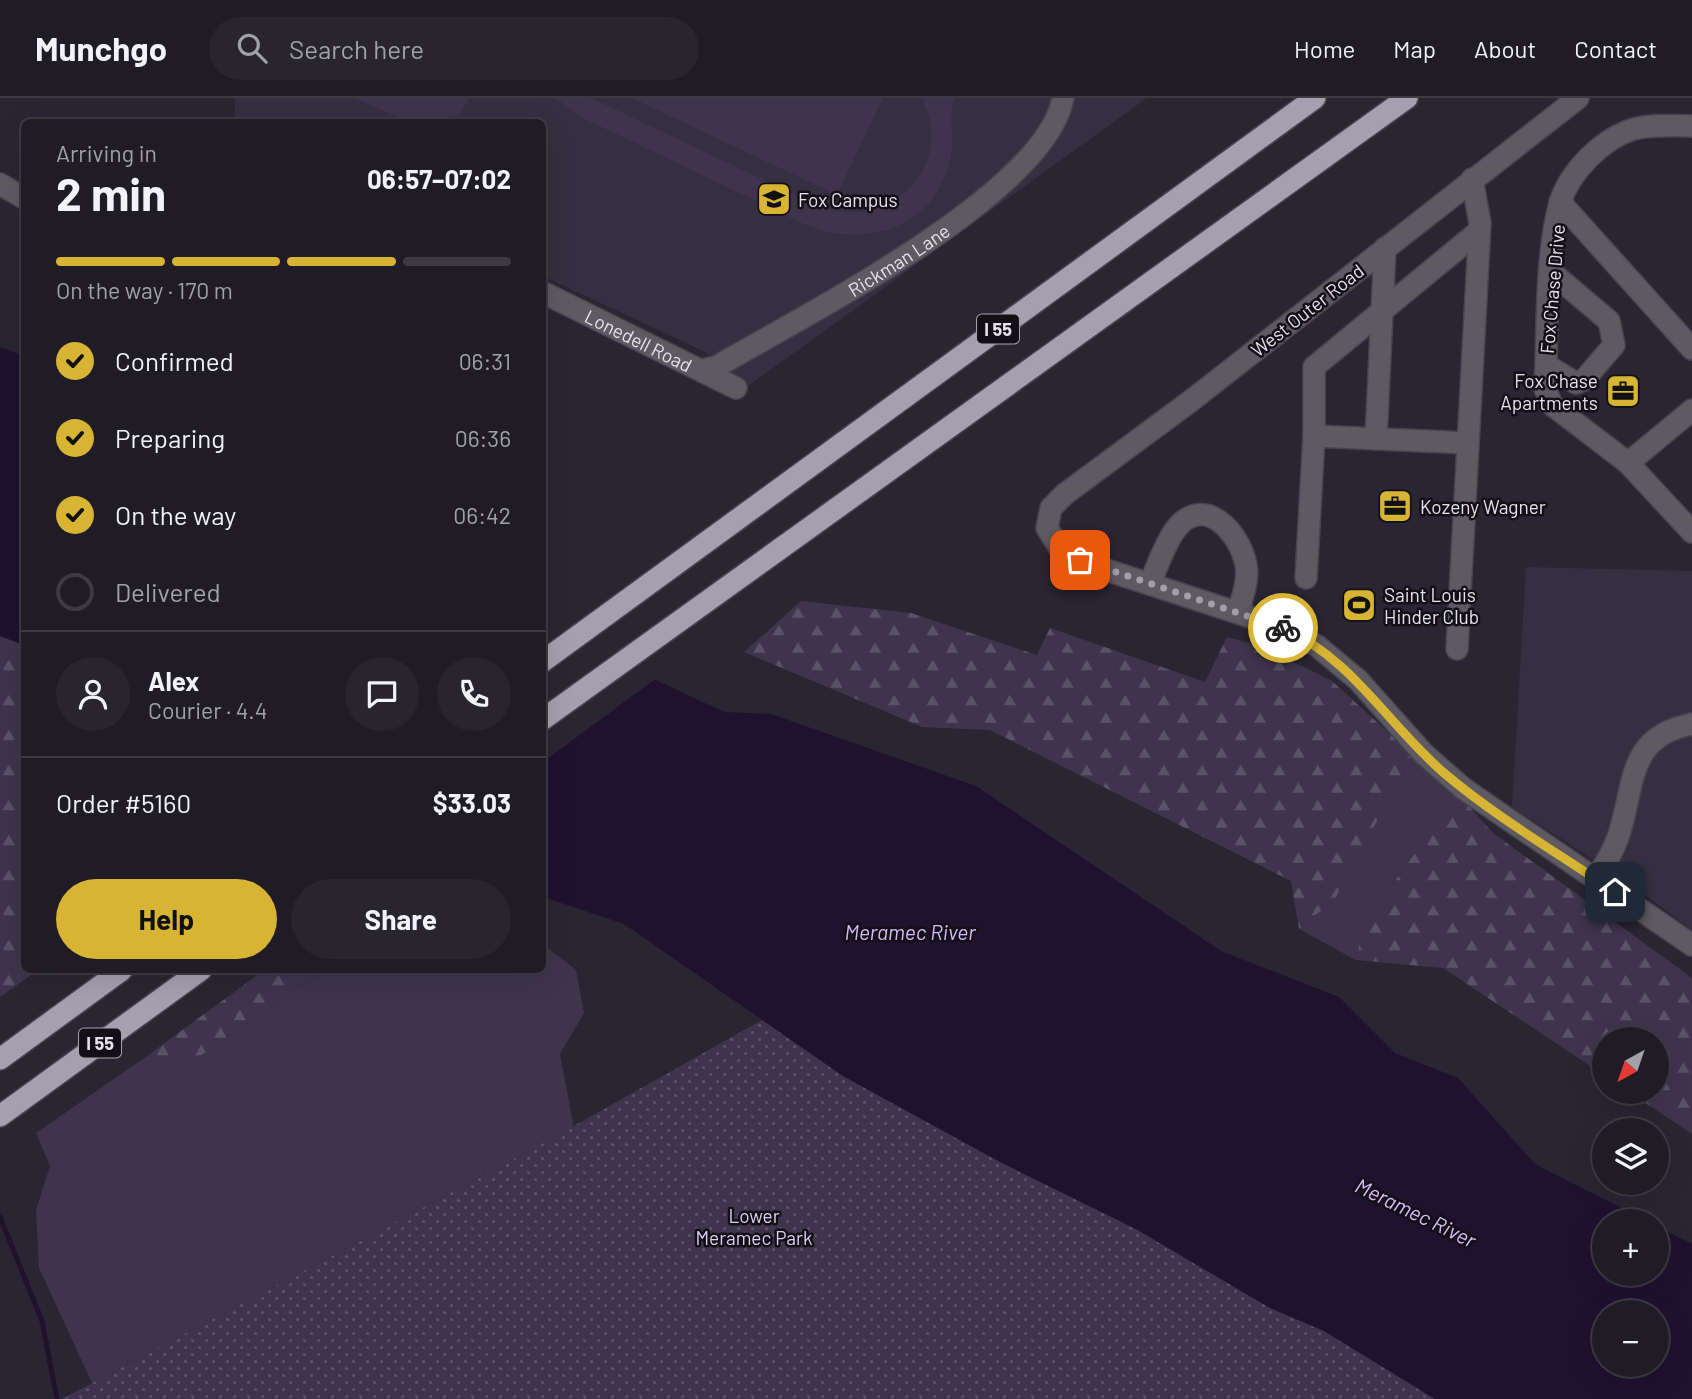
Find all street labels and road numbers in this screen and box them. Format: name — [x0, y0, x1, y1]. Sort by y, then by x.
street label: Rickman Lane — [843, 218, 954, 301]
street label: Fox Chase Drive — [1535, 223, 1569, 355]
street label: West Outer Road — [1246, 259, 1368, 361]
street label: Lonedell Road — [581, 304, 696, 376]
road number: I 55 — [977, 314, 1019, 344]
road number: I 55 — [79, 1028, 121, 1058]

